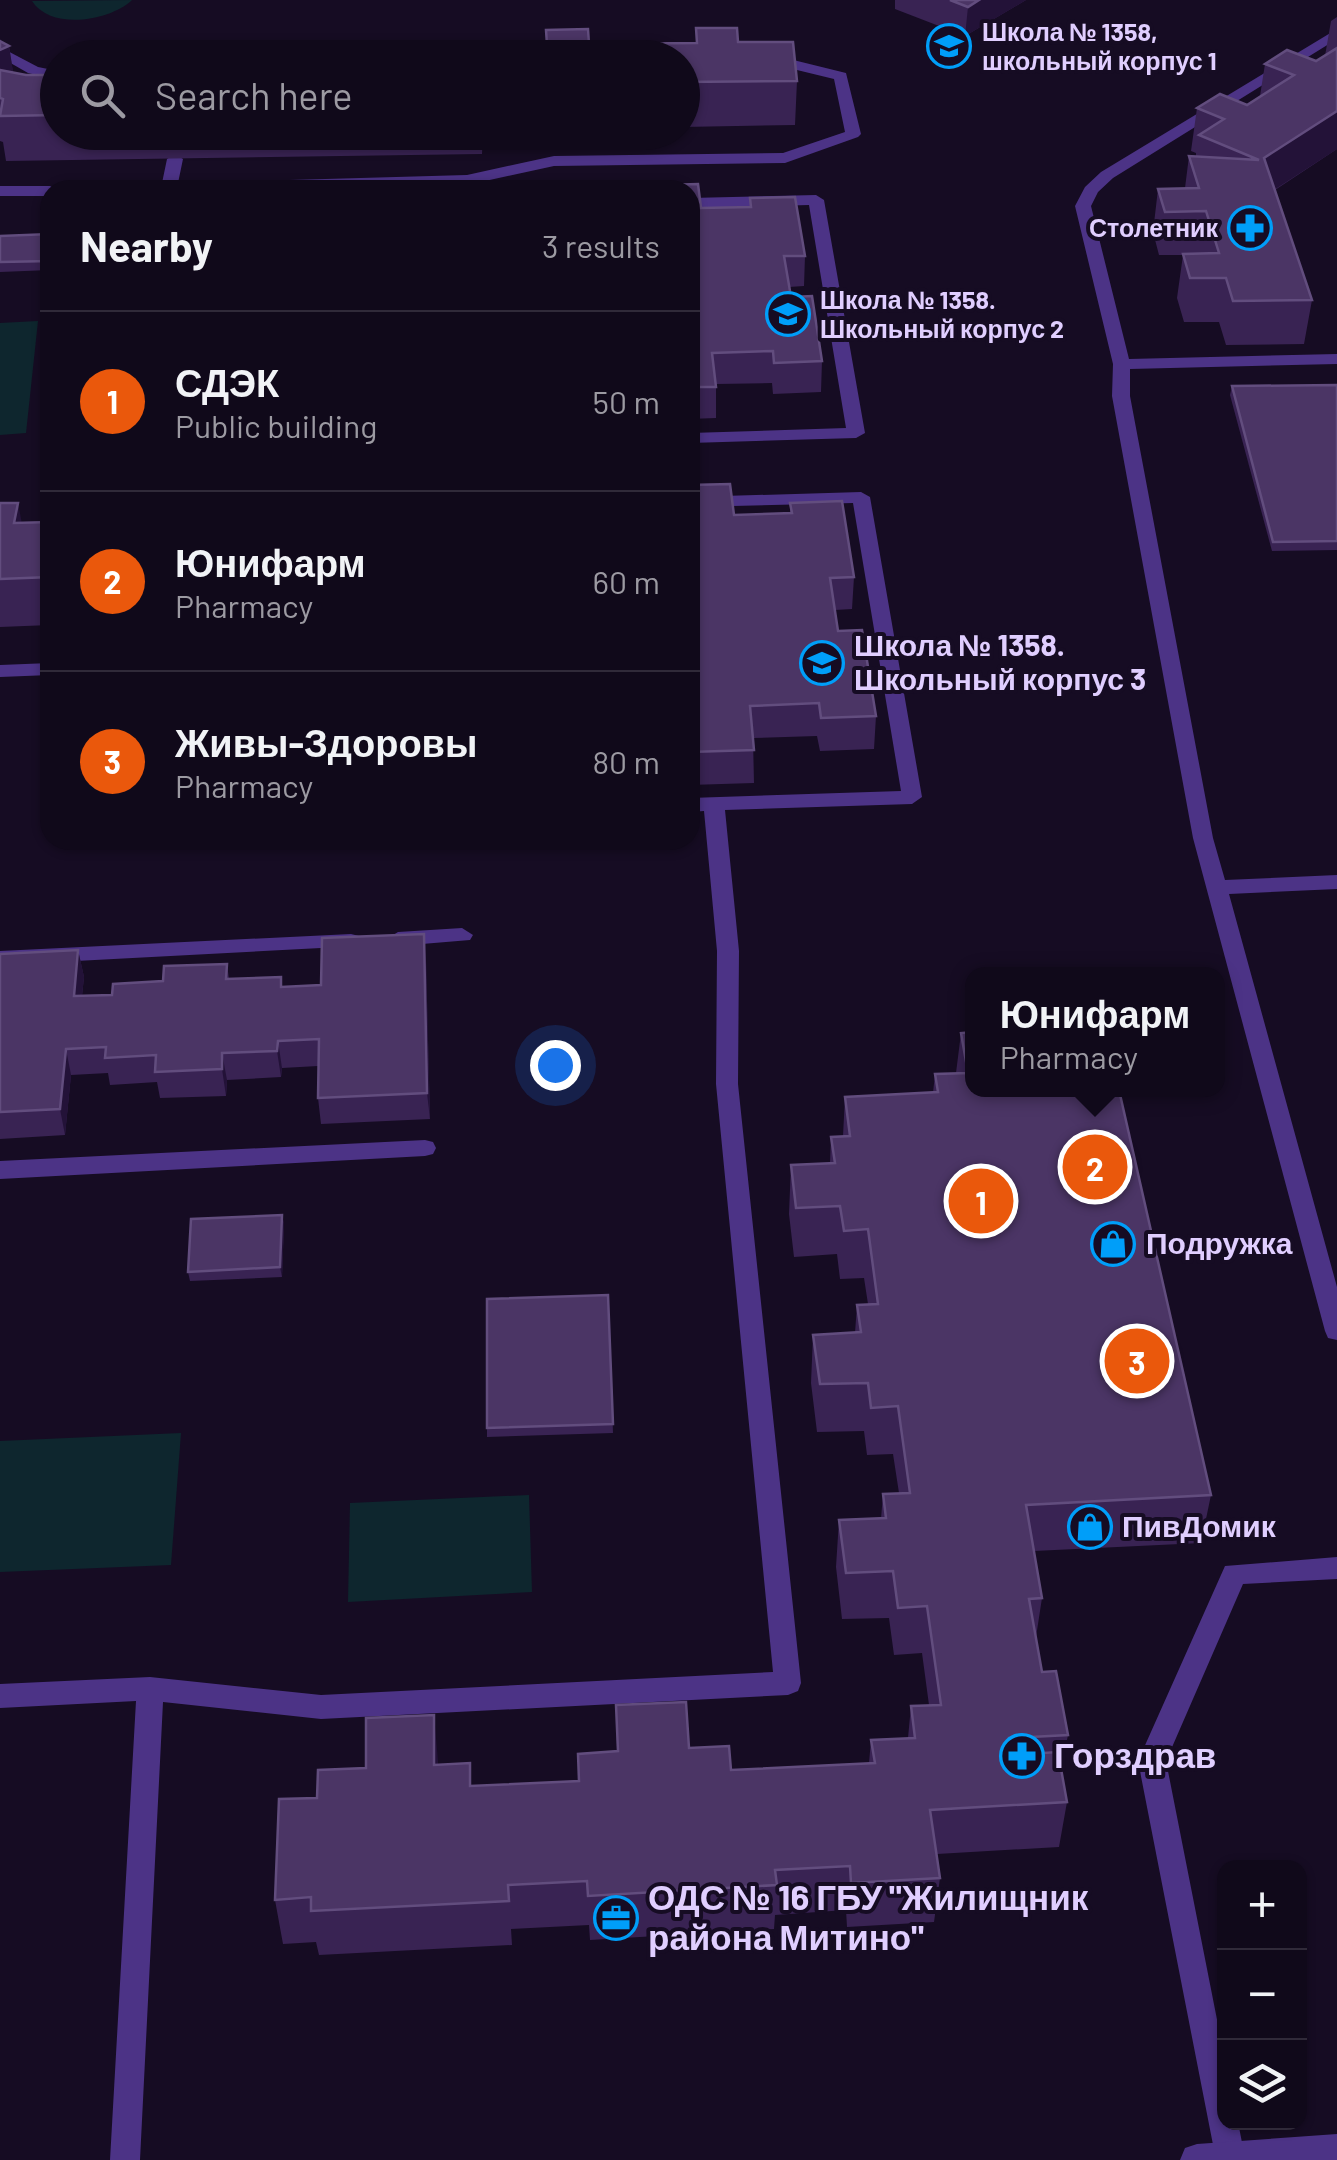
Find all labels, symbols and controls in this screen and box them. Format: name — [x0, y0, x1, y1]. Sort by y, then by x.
place label: Школа № 1358, школьный корпус 1 — [982, 16, 1217, 75]
school or university icon: Школа № 1358, школьный корпус 1 — [926, 23, 972, 69]
search box — [40, 40, 700, 150]
icon: search — [75, 68, 130, 123]
text: Search here — [155, 72, 353, 118]
pharmacy icon: Столетник — [1227, 205, 1273, 251]
place label: Столетник — [1089, 212, 1218, 242]
text: Nearby — [80, 220, 213, 270]
text: 3 results — [542, 226, 660, 264]
place label: Школа № 1358. Школьный корпус 2 — [820, 284, 1064, 343]
school or university icon: Школа № 1358. Школьный корпус 2 — [765, 291, 811, 337]
text: СДЭК — [175, 359, 279, 405]
text: 1 — [107, 382, 118, 420]
text: 50 m — [593, 382, 660, 420]
text: Public building — [175, 406, 377, 444]
text: Юнифарм — [175, 539, 366, 585]
text: 2 — [104, 562, 121, 600]
text: 60 m — [593, 562, 660, 600]
text: Pharmacy — [175, 586, 313, 624]
place label: Школа № 1358. Школьный корпус 3 — [854, 626, 1146, 696]
school or university icon: Школа № 1358. Школьный корпус 3 — [799, 640, 845, 686]
text: Живы-Здоровы — [175, 719, 477, 765]
text: 3 — [104, 742, 121, 780]
text: 80 m — [592, 742, 660, 780]
text: Pharmacy — [175, 766, 313, 804]
popup — [965, 967, 1225, 1097]
text: Юнифарм — [1000, 990, 1190, 1036]
text: Pharmacy — [1000, 1037, 1138, 1075]
your location — [530, 1040, 581, 1091]
pin: 2 — [1062, 1130, 1128, 1204]
pin: 1 — [948, 1164, 1014, 1238]
shop icon: Подружка — [1090, 1221, 1136, 1267]
place label: Подружка — [1146, 1224, 1293, 1260]
pin: 3 — [1104, 1324, 1170, 1398]
shop icon: ПивДомик — [1067, 1504, 1113, 1550]
place label: ПивДомик — [1122, 1507, 1277, 1543]
pharmacy icon: Горздрав — [999, 1733, 1045, 1779]
place label: Горздрав — [1054, 1733, 1216, 1775]
map controls — [1217, 1860, 1307, 2130]
button: + — [1217, 1860, 1307, 1950]
place label: ОДС № 16 ГБУ "Жилищник района Митино" — [648, 1875, 1089, 1957]
office icon: ОДС № 16 ГБУ "Жилищник района Митино" — [593, 1895, 639, 1941]
button: − — [1217, 1950, 1307, 2040]
button: layers — [1217, 2040, 1307, 2130]

